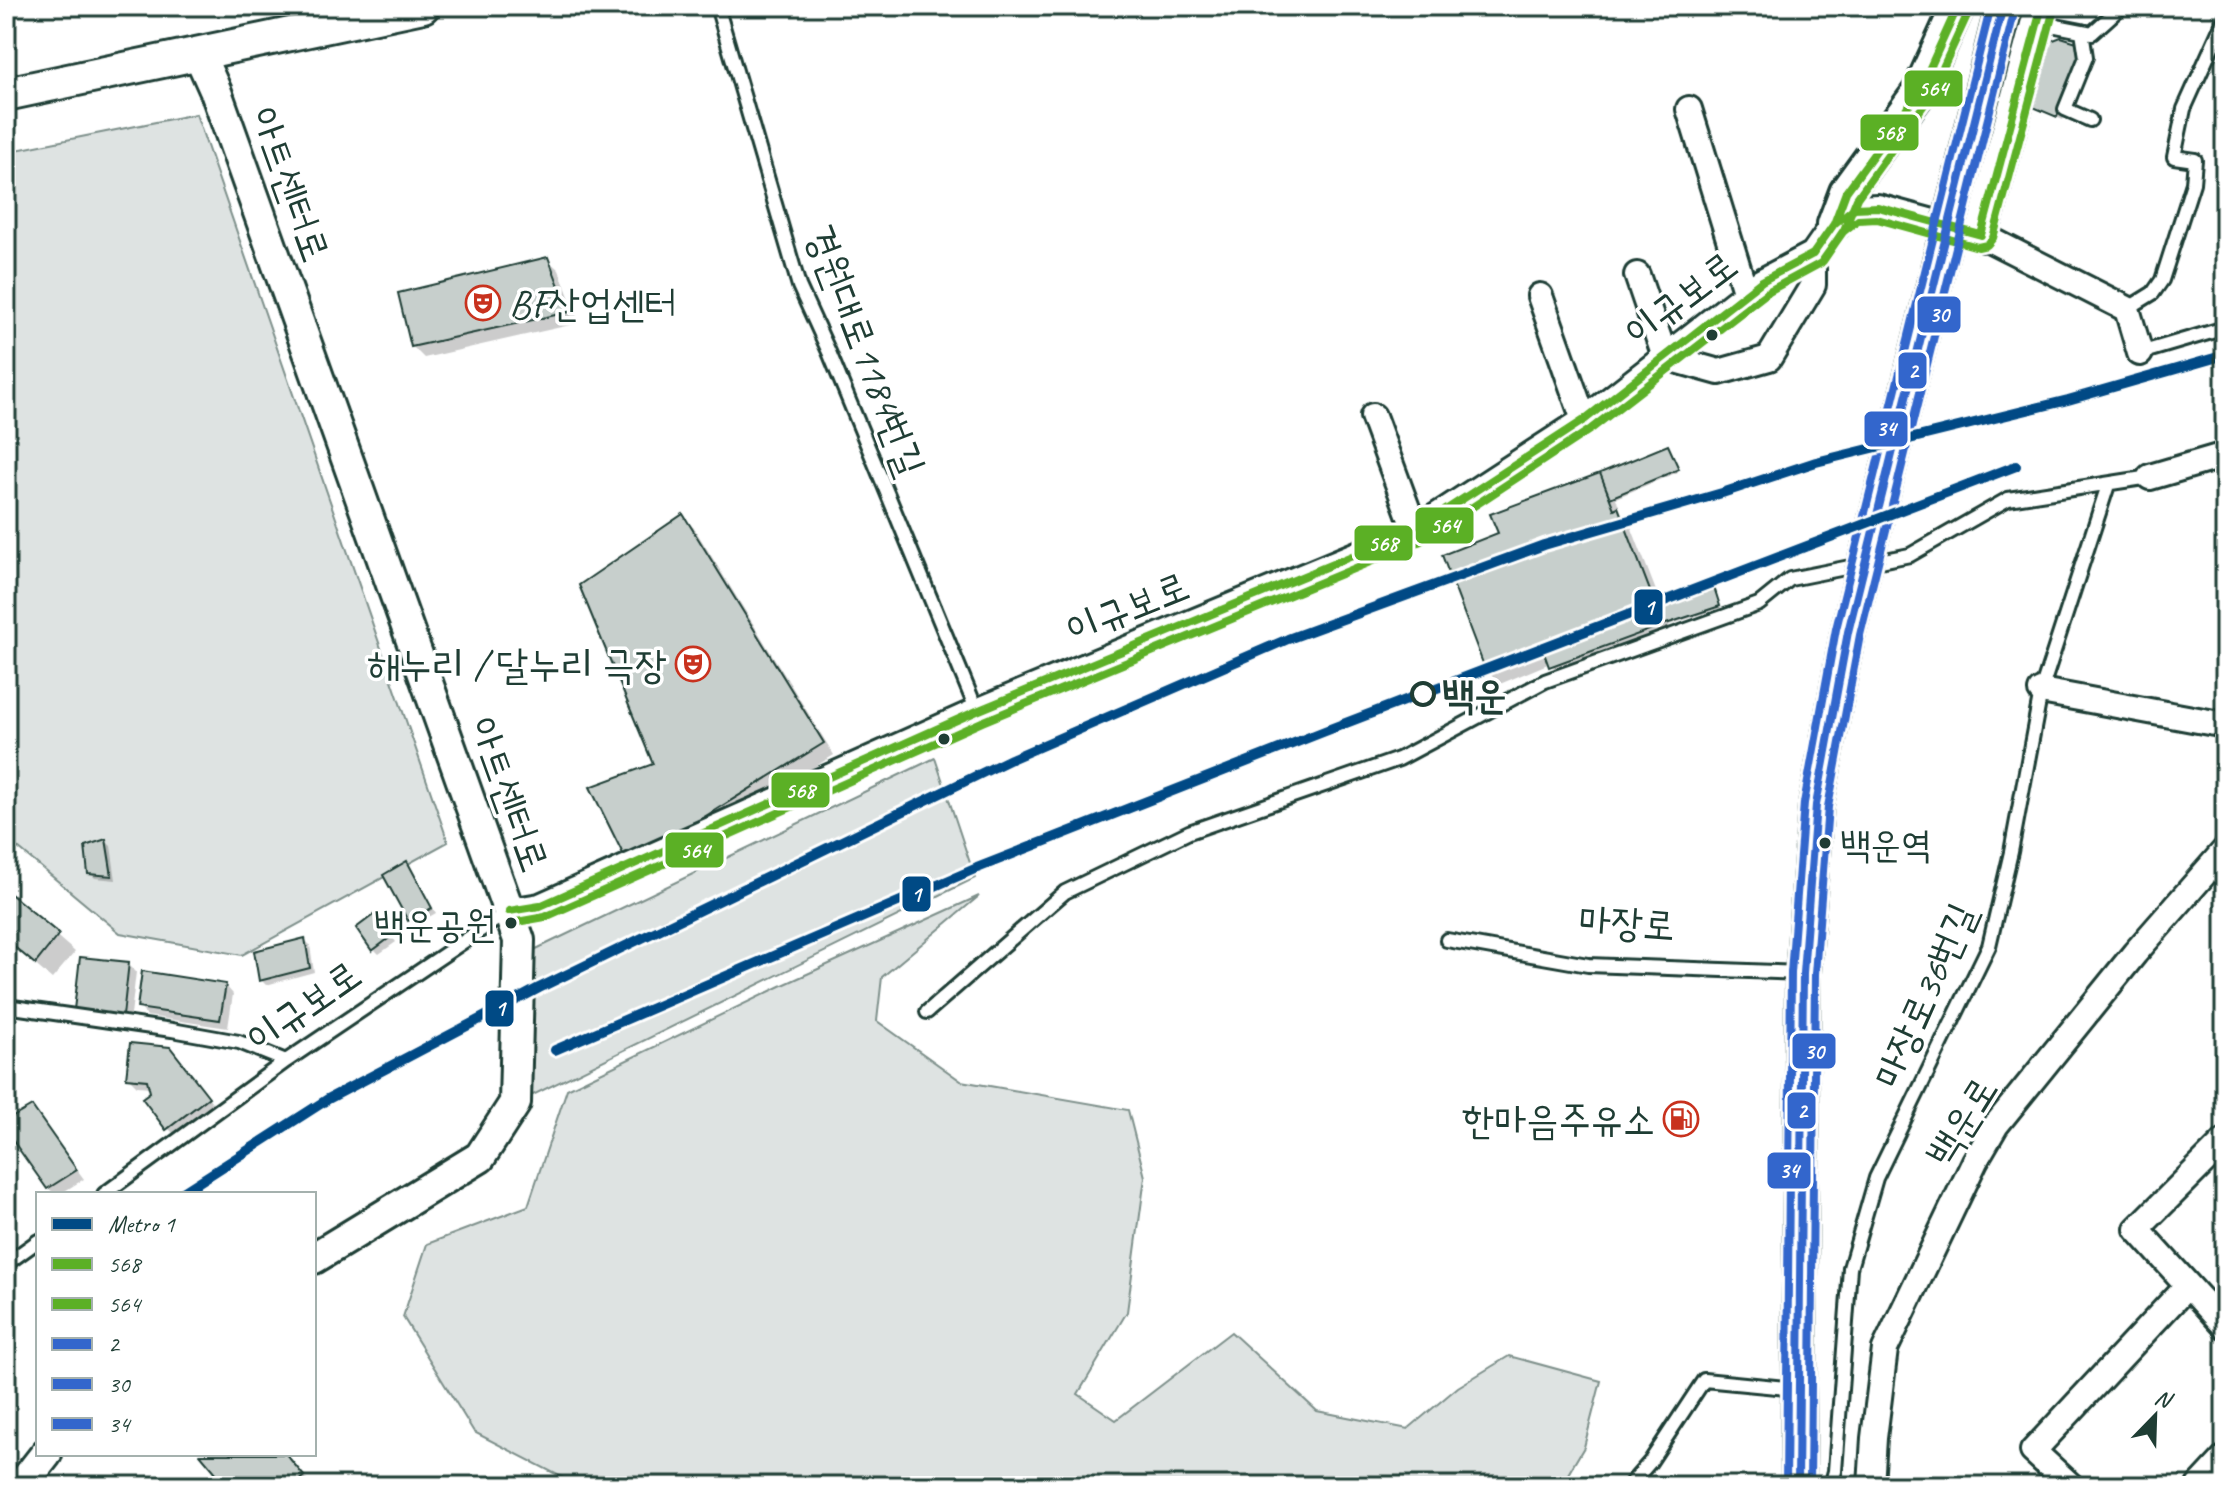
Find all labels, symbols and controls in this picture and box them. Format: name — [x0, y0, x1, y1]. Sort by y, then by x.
line badge: 564 — [1903, 69, 1964, 108]
text: 564 — [1918, 75, 1951, 103]
street label: 아트센터로 — [239, 100, 341, 269]
line badge: 568 — [1859, 113, 1920, 152]
text: 568 — [1874, 119, 1907, 147]
street label: 경원대로1184번길 — [794, 218, 936, 483]
street label: 이규보로 — [1614, 240, 1747, 358]
place label: BF산업센터 — [509, 279, 677, 329]
theatre icon: BF산업센터 — [464, 284, 502, 322]
line badge: 30 — [1916, 295, 1962, 334]
text: 30 — [1929, 301, 1951, 329]
unlabelled marker — [1704, 327, 1720, 343]
line badge: 2 — [1897, 351, 1928, 390]
text: 2 — [1908, 357, 1920, 385]
line badge: 34 — [1863, 410, 1909, 448]
text: 34 — [1876, 415, 1899, 443]
line badge: 564 — [1414, 506, 1475, 545]
text: 564 — [1430, 512, 1463, 540]
line badge: 568 — [1353, 524, 1414, 562]
text: 568 — [1368, 530, 1401, 558]
street label: 이규보로 — [1058, 561, 1196, 655]
line badge: 1 — [1633, 588, 1664, 626]
text: 1 — [1644, 594, 1656, 622]
place label: 해누리 / 달누리 극장 — [367, 640, 667, 690]
theatre icon: 해누리 / 달누리 극장 — [674, 645, 712, 683]
place label: 백운 — [1442, 670, 1506, 720]
marker: 백운 — [1411, 682, 1435, 706]
street label: 아트센터로 — [458, 710, 560, 879]
unlabelled marker — [936, 731, 952, 747]
line badge: 568 — [770, 771, 831, 809]
text: 568 — [785, 777, 818, 805]
place label: 백운역 — [1840, 821, 1932, 868]
line badge: 564 — [664, 831, 725, 869]
marker: 백운역 — [1817, 835, 1833, 851]
text: 564 — [680, 837, 713, 865]
line badge: 1 — [901, 875, 932, 913]
text: 1 — [911, 881, 923, 909]
street label: 마장로 — [1577, 895, 1677, 951]
street label: 마장로36번길 — [1862, 895, 1988, 1096]
place label: 백운공원 — [374, 901, 496, 948]
marker: 백운공원 — [503, 915, 519, 931]
street label: 이규보로 — [237, 949, 371, 1064]
line badge: 1 — [484, 989, 515, 1028]
text: 1 — [495, 995, 507, 1023]
line badge: 30 — [1791, 1032, 1837, 1070]
text: 30 — [1804, 1038, 1826, 1066]
street label: 백운로 — [1915, 1067, 2009, 1176]
line badge: 2 — [1786, 1091, 1817, 1130]
place label: 한마음주유소 — [1462, 1095, 1655, 1145]
text: 2 — [1797, 1097, 1809, 1125]
fuel station icon: 한마음주유소 — [1662, 1100, 1700, 1138]
line badge: 34 — [1766, 1151, 1812, 1190]
text: 34 — [1779, 1157, 1802, 1185]
legend — [36, 1192, 316, 1456]
text: Metro 1 — [108, 1209, 176, 1239]
text: 568 — [108, 1249, 143, 1279]
text: 564 — [108, 1289, 143, 1319]
text: 2 — [108, 1329, 121, 1359]
text: 30 — [108, 1369, 132, 1399]
north arrow — [2115, 1376, 2195, 1456]
text: N — [2151, 1383, 2177, 1415]
text: 34 — [108, 1409, 132, 1439]

